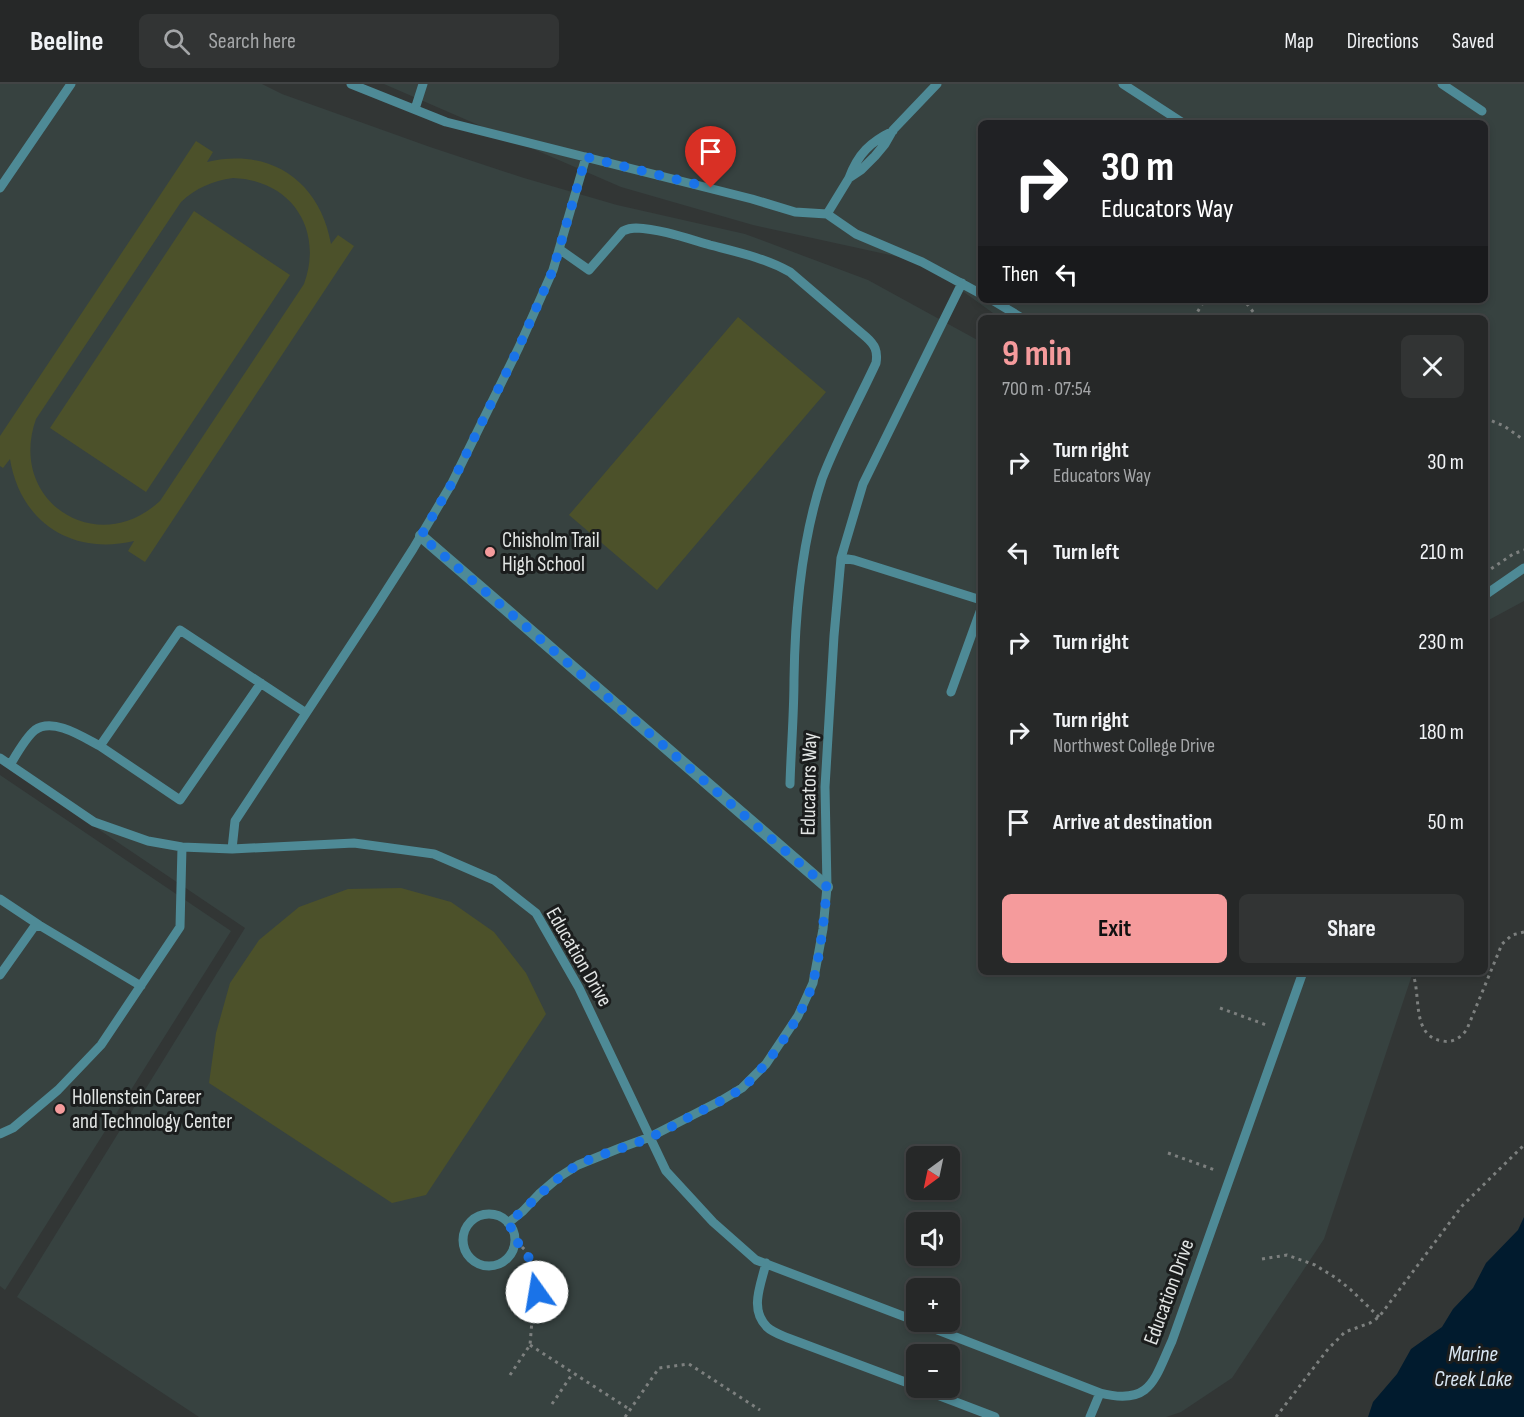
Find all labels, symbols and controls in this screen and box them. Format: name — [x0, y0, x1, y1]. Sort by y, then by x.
search box — [139, 14, 559, 68]
text: Beeline — [30, 25, 103, 58]
icon: search — [160, 25, 193, 58]
text: Search here — [208, 28, 296, 55]
text: Map — [1284, 29, 1314, 54]
text: Directions — [1347, 29, 1419, 54]
text: Saved — [1452, 29, 1494, 54]
pin — [685, 126, 736, 188]
icon: arrive — [694, 135, 727, 168]
text: 30 m — [1101, 142, 1174, 193]
icon: right — [1002, 144, 1080, 222]
text: Educators Way — [1101, 193, 1233, 225]
icon: left — [1050, 258, 1083, 291]
text: Then — [1002, 261, 1038, 288]
text: 9 min — [1002, 333, 1072, 376]
button: close — [1401, 335, 1464, 398]
text: 700 m · 07:54 — [1002, 377, 1091, 401]
text: Turn right — [1053, 437, 1129, 464]
icon: right — [1002, 446, 1035, 479]
text: 30 m — [1427, 449, 1464, 476]
text: Educators Way — [1053, 464, 1151, 488]
place label: Chisholm Trail High School — [502, 528, 600, 577]
icon: left — [1002, 536, 1035, 569]
text: Turn left — [1053, 539, 1119, 566]
text: 210 m — [1420, 539, 1464, 566]
marker: Chisholm Trail High School — [483, 545, 497, 559]
icon: right — [1002, 626, 1035, 659]
text: Turn right — [1053, 629, 1129, 656]
text: 230 m — [1418, 629, 1464, 656]
text: Turn right — [1053, 707, 1129, 734]
icon: right — [1002, 716, 1035, 749]
text: 180 m — [1419, 719, 1464, 746]
street label: Educators Way — [796, 732, 822, 836]
text: Northwest College Drive — [1053, 734, 1215, 758]
icon: arrive — [1002, 806, 1035, 839]
text: Arrive at destination — [1053, 809, 1212, 836]
text: 50 m — [1428, 809, 1464, 836]
button: Exit — [1002, 894, 1227, 963]
button: Share — [1239, 894, 1464, 963]
street label: Education Drive — [541, 903, 617, 1011]
place label: Hollenstein Career and Technology Center — [72, 1085, 232, 1134]
marker: Hollenstein Career and Technology Center — [53, 1102, 67, 1116]
north arrow — [906, 1146, 960, 1200]
map controls — [906, 1146, 960, 1398]
button: sound — [906, 1212, 960, 1266]
street label: Education Drive — [1138, 1236, 1200, 1348]
position arrow — [505, 1260, 569, 1324]
button: + — [906, 1278, 960, 1332]
water label: Marine Creek Lake — [1434, 1341, 1512, 1393]
button: − — [906, 1344, 960, 1398]

